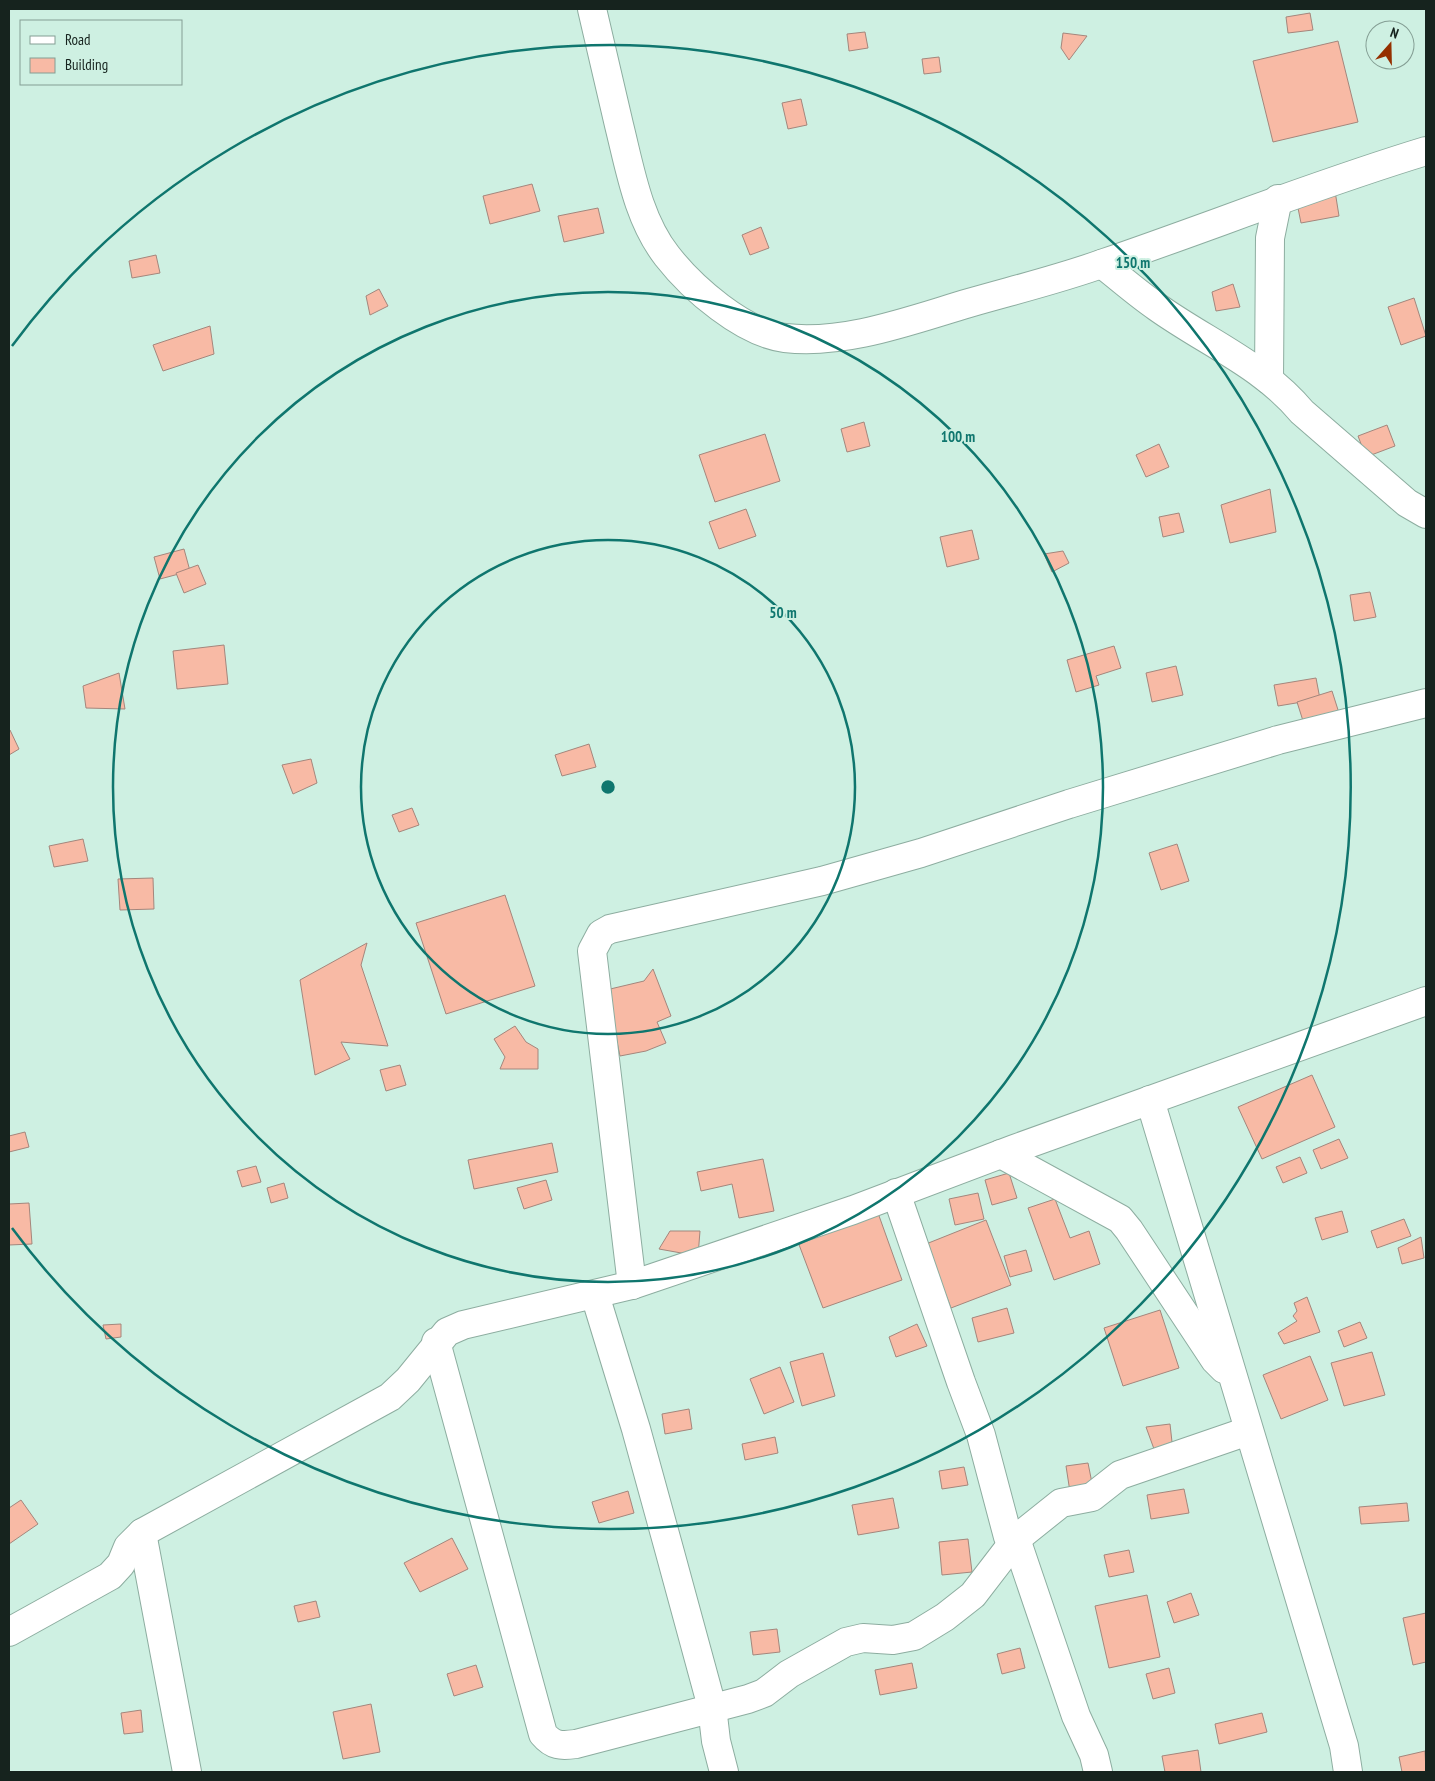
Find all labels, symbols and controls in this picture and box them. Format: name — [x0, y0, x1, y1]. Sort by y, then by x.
legend — [20, 20, 182, 85]
north arrow — [1365, 20, 1415, 70]
text: N — [1388, 23, 1401, 43]
text: Road — [65, 30, 91, 49]
text: Building — [65, 55, 108, 74]
text: 150 m — [1116, 253, 1150, 272]
text: 100 m — [941, 427, 975, 446]
text: 50 m — [769, 603, 797, 622]
centre of rings — [599, 778, 617, 796]

